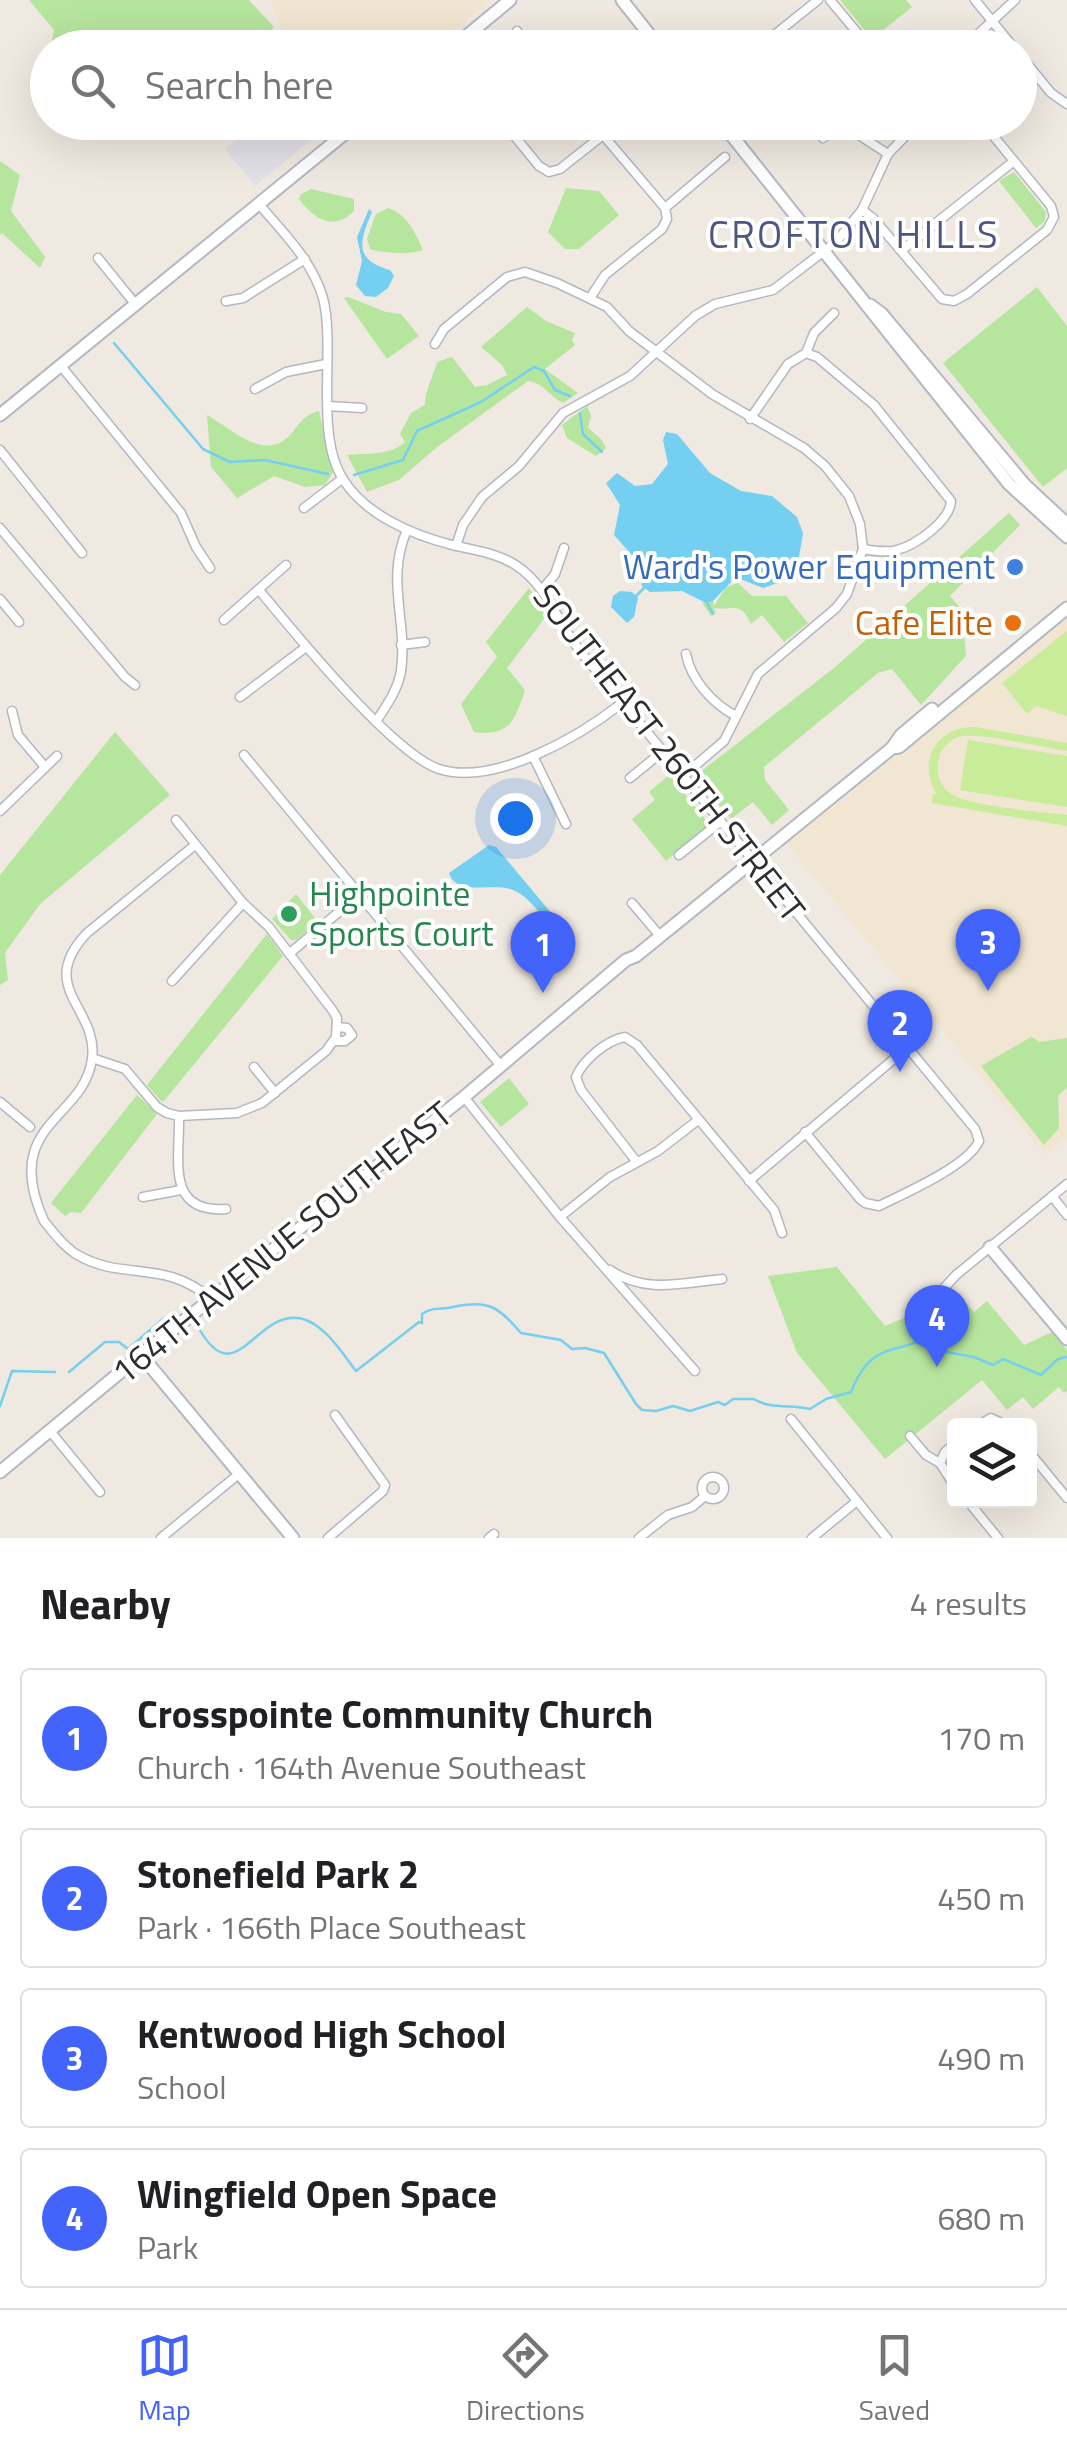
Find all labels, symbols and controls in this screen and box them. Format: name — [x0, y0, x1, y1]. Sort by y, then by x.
search box — [30, 30, 1037, 140]
text: Search here — [145, 56, 333, 114]
icon: search — [65, 58, 120, 113]
district label: CROFTON HILLS — [708, 205, 1000, 263]
place label: Ward's Power Equipment — [623, 539, 995, 593]
marker: Ward's Power Equipment — [1004, 556, 1026, 578]
street label: SOUTHEAST 260TH STREET — [520, 572, 819, 933]
place label: Cafe Elite — [855, 595, 993, 649]
marker: Cafe Elite — [1002, 612, 1024, 634]
your location — [490, 793, 541, 844]
place label: Highpointe Sports Court — [309, 866, 493, 960]
marker: Highpointe Sports Court — [278, 903, 300, 925]
pin: 3 — [956, 908, 1020, 991]
pin: 1 — [510, 910, 576, 993]
pin: 2 — [868, 990, 932, 1072]
street label: 164TH AVENUE SOUTHEAST — [99, 1087, 464, 1397]
pin: 4 — [904, 1284, 970, 1367]
map controls — [947, 1418, 1037, 1508]
button: layers — [947, 1418, 1037, 1508]
text: Nearby — [40, 1571, 171, 1635]
text: 4 results — [910, 1579, 1027, 1627]
text: Crosspointe Community Church — [137, 1685, 653, 1743]
text: 1 — [66, 1714, 83, 1762]
text: 170 m — [937, 1714, 1025, 1762]
text: Church · 164th Avenue Southeast — [137, 1743, 586, 1791]
text: Stonefield Park 2 — [137, 1845, 419, 1903]
text: 2 — [66, 1874, 83, 1922]
text: 450 m — [937, 1874, 1025, 1922]
text: Park · 166th Place Southeast — [137, 1903, 526, 1951]
text: Kentwood High School — [137, 2005, 507, 2063]
text: 3 — [66, 2034, 83, 2082]
text: 490 m — [937, 2034, 1025, 2082]
text: School — [137, 2063, 227, 2111]
text: Wingfield Open Space — [137, 2165, 497, 2223]
text: 4 — [66, 2194, 83, 2242]
text: 680 m — [937, 2194, 1025, 2242]
text: Park — [137, 2223, 198, 2271]
tab: Map — [137, 2328, 192, 2431]
tab: Directions — [466, 2328, 585, 2431]
tab: Saved — [859, 2328, 930, 2431]

